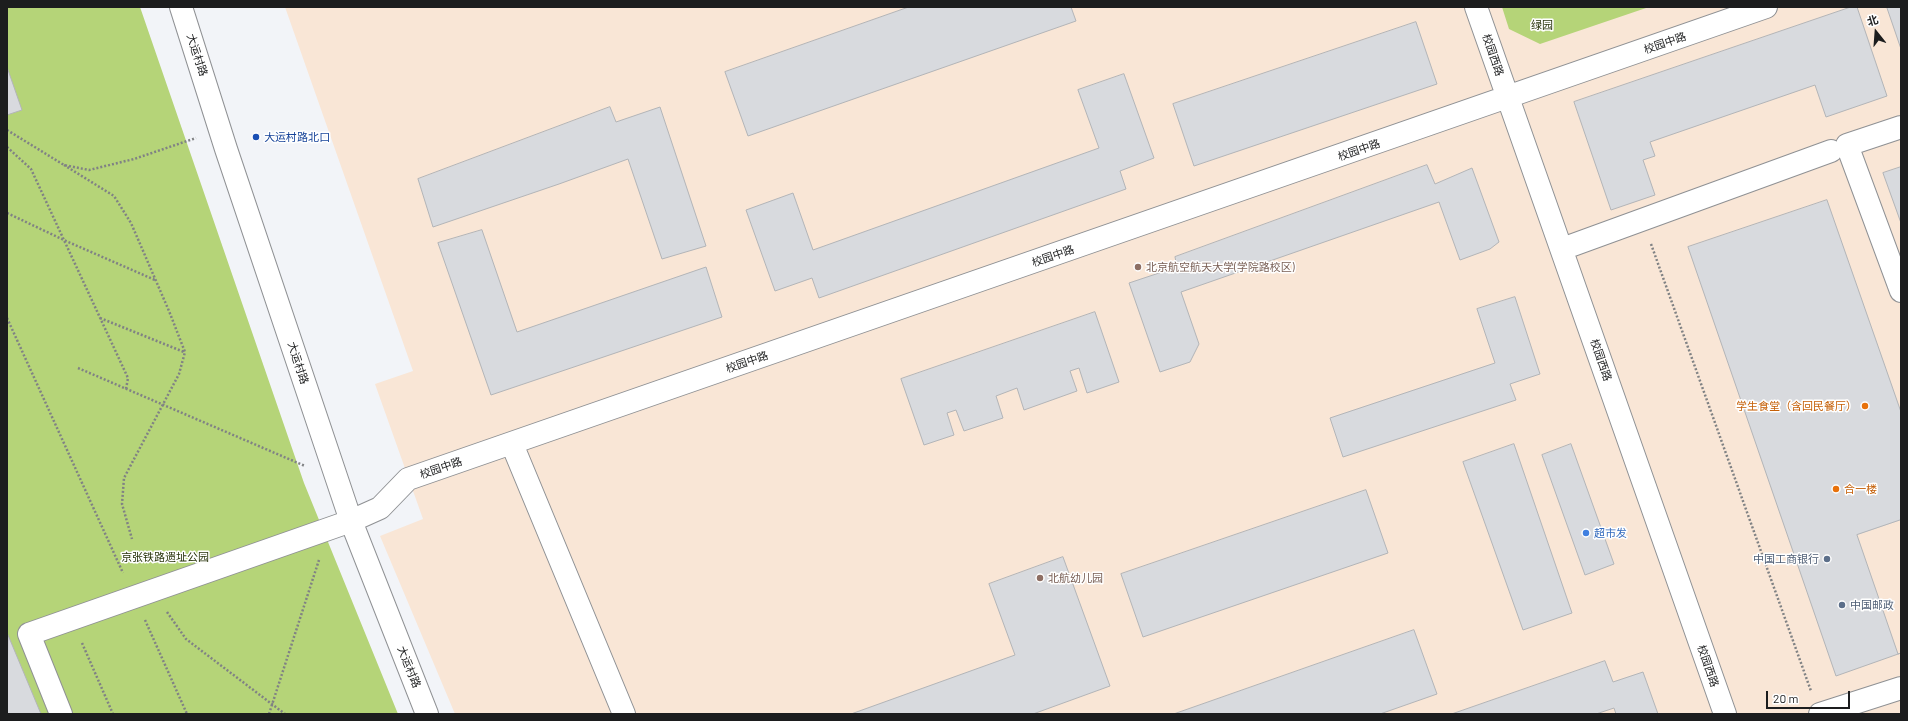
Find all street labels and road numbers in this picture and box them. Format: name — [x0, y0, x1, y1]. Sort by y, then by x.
street label: 校园中路 — [1642, 30, 1688, 56]
street label: 大运村路 — [184, 32, 210, 78]
street label: 校园西路 — [1480, 32, 1506, 78]
street label: 校园中路 — [1336, 137, 1382, 163]
street label: 校园中路 — [1030, 243, 1076, 269]
street label: 校园西路 — [1588, 337, 1614, 383]
street label: 大运村路 — [285, 340, 311, 386]
street label: 校园中路 — [724, 349, 770, 375]
street label: 校园中路 — [418, 455, 464, 481]
street label: 校园西路 — [1695, 643, 1721, 689]
street label: 大运村路 — [395, 644, 423, 690]

